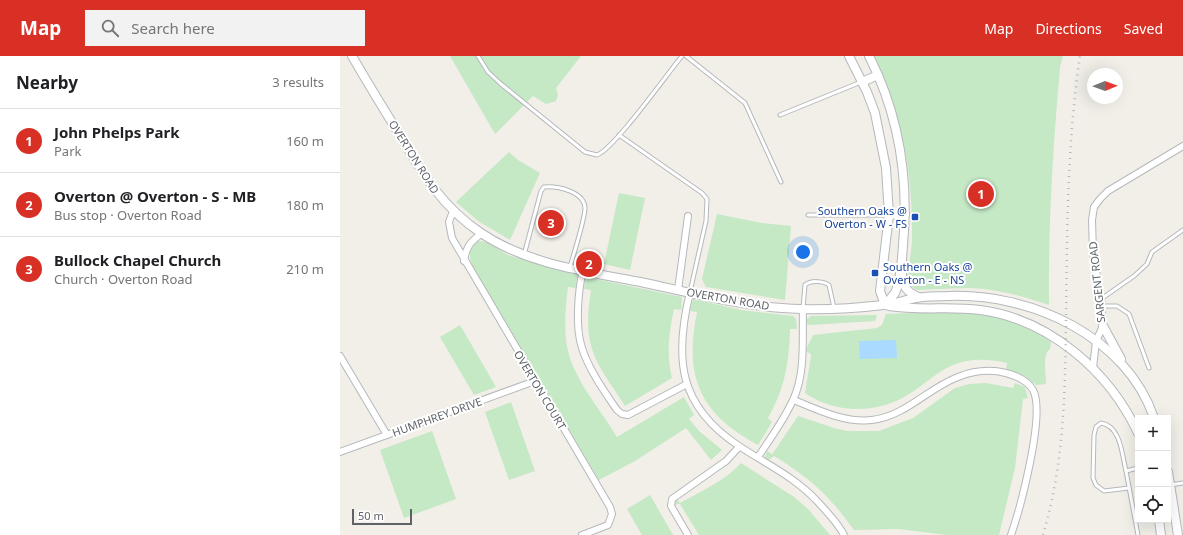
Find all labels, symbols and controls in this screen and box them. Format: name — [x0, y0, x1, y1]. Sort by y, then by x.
search box — [85, 10, 365, 46]
text: Map — [20, 15, 61, 41]
icon: search — [99, 17, 121, 39]
text: Search here — [131, 18, 215, 38]
text: Map — [984, 19, 1013, 38]
text: Directions — [1035, 19, 1102, 38]
text: Saved — [1124, 19, 1163, 38]
north arrow — [1087, 68, 1123, 104]
text: Nearby — [16, 71, 78, 94]
text: 3 results — [272, 73, 324, 91]
street label: OVERTON ROAD — [386, 117, 443, 196]
text: John Phelps Park — [54, 122, 179, 142]
text: 1 — [25, 132, 33, 150]
text: 160 m — [286, 132, 324, 150]
text: Park — [54, 142, 81, 160]
pin: 1 — [968, 179, 994, 209]
text: Overton @ Overton - S - MB — [54, 186, 256, 206]
text: 2 — [25, 196, 33, 214]
text: 180 m — [286, 196, 324, 214]
place label: Southern Oaks @ Overton - W - FS — [818, 203, 907, 231]
text: Bus stop · Overton Road — [54, 206, 202, 224]
pin: 3 — [538, 208, 564, 238]
marker: Southern Oaks @ Overton - W - FS — [910, 212, 920, 222]
street label: SARGENT ROAD — [1085, 241, 1108, 323]
your location — [793, 242, 813, 262]
pin: 2 — [576, 249, 602, 279]
text: Bullock Chapel Church — [54, 250, 221, 270]
place label: Southern Oaks @ Overton - E - NS — [883, 259, 972, 287]
text: 3 — [25, 260, 33, 278]
text: 210 m — [286, 260, 324, 278]
marker: Southern Oaks @ Overton - E - NS — [870, 268, 880, 278]
text: Church · Overton Road — [54, 270, 193, 288]
street label: OVERTON ROAD — [685, 284, 771, 313]
street label: OVERTON COURT — [511, 347, 570, 432]
street label: HUMPHREY DRIVE — [390, 393, 484, 440]
map controls — [1135, 415, 1171, 523]
button: + — [1135, 415, 1171, 451]
button: − — [1135, 451, 1171, 487]
button: locate — [1135, 487, 1171, 523]
scale bar — [352, 507, 412, 526]
text: 50 m — [358, 508, 384, 523]

